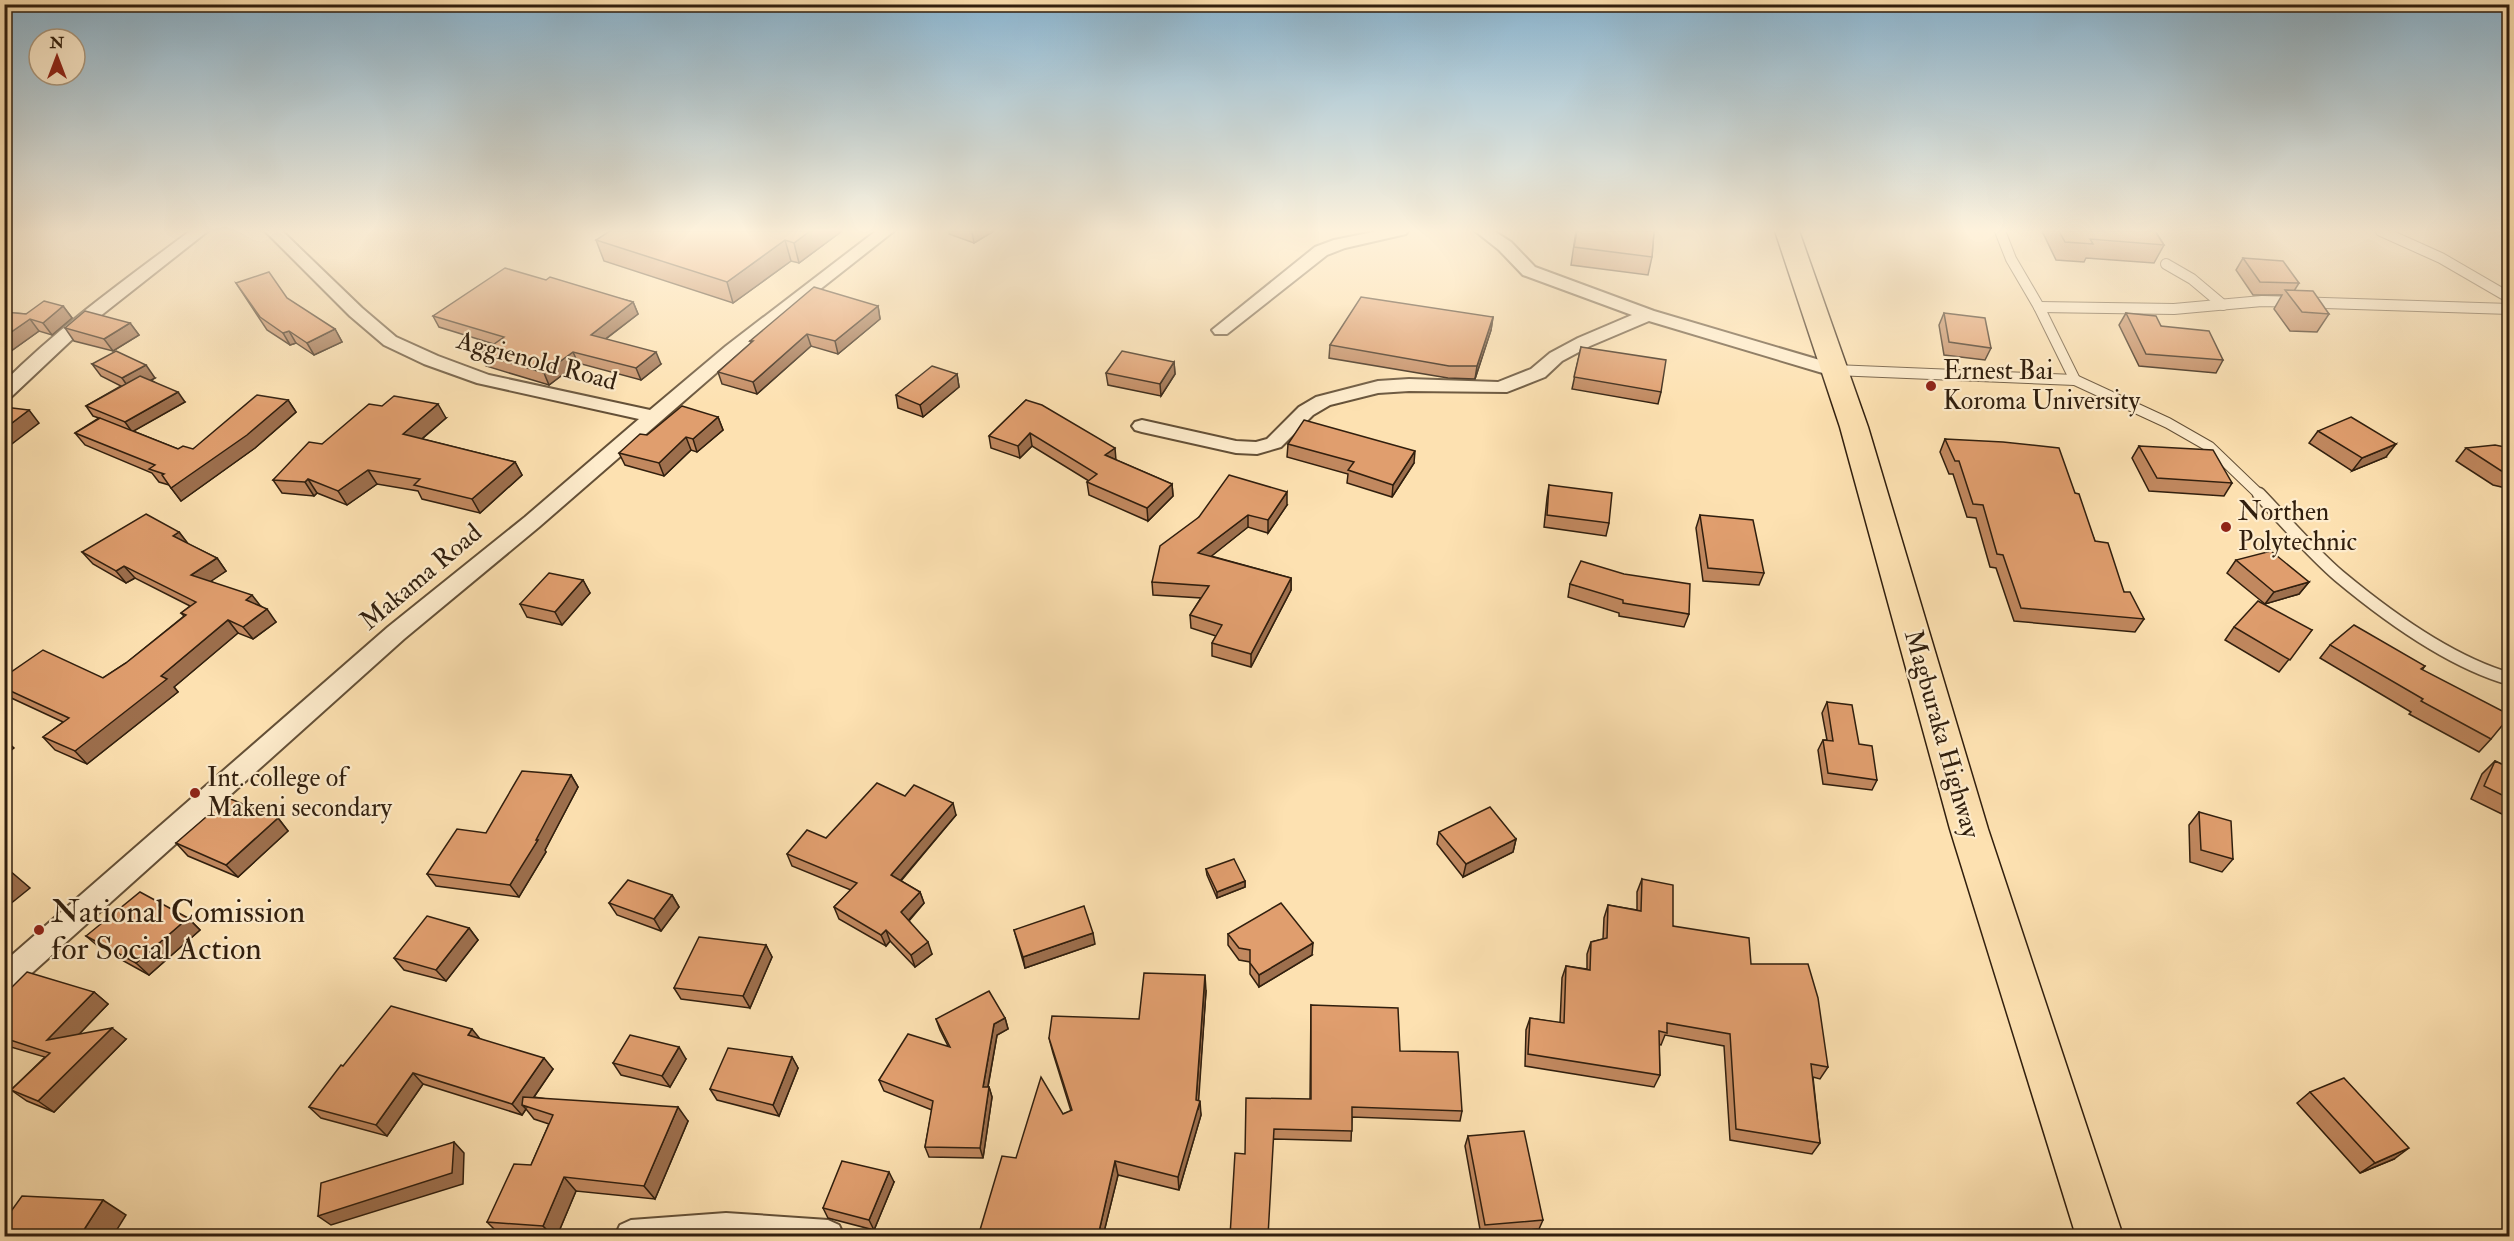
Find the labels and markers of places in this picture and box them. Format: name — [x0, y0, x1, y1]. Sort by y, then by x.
place label: Ernest Bai Koroma University — [1943, 355, 2141, 417]
marker: Ernest Bai Koroma University — [1924, 379, 1938, 393]
place label: Northen Polytechnic — [2238, 496, 2357, 558]
marker: Northen Polytechnic — [2219, 520, 2233, 534]
place label: Int. college of Makeni secondary — [207, 762, 393, 824]
marker: Int. college of Makeni secondary — [188, 786, 202, 800]
place label: National Comission for Social Action — [51, 892, 305, 969]
marker: National Comission for Social Action — [32, 923, 46, 937]

